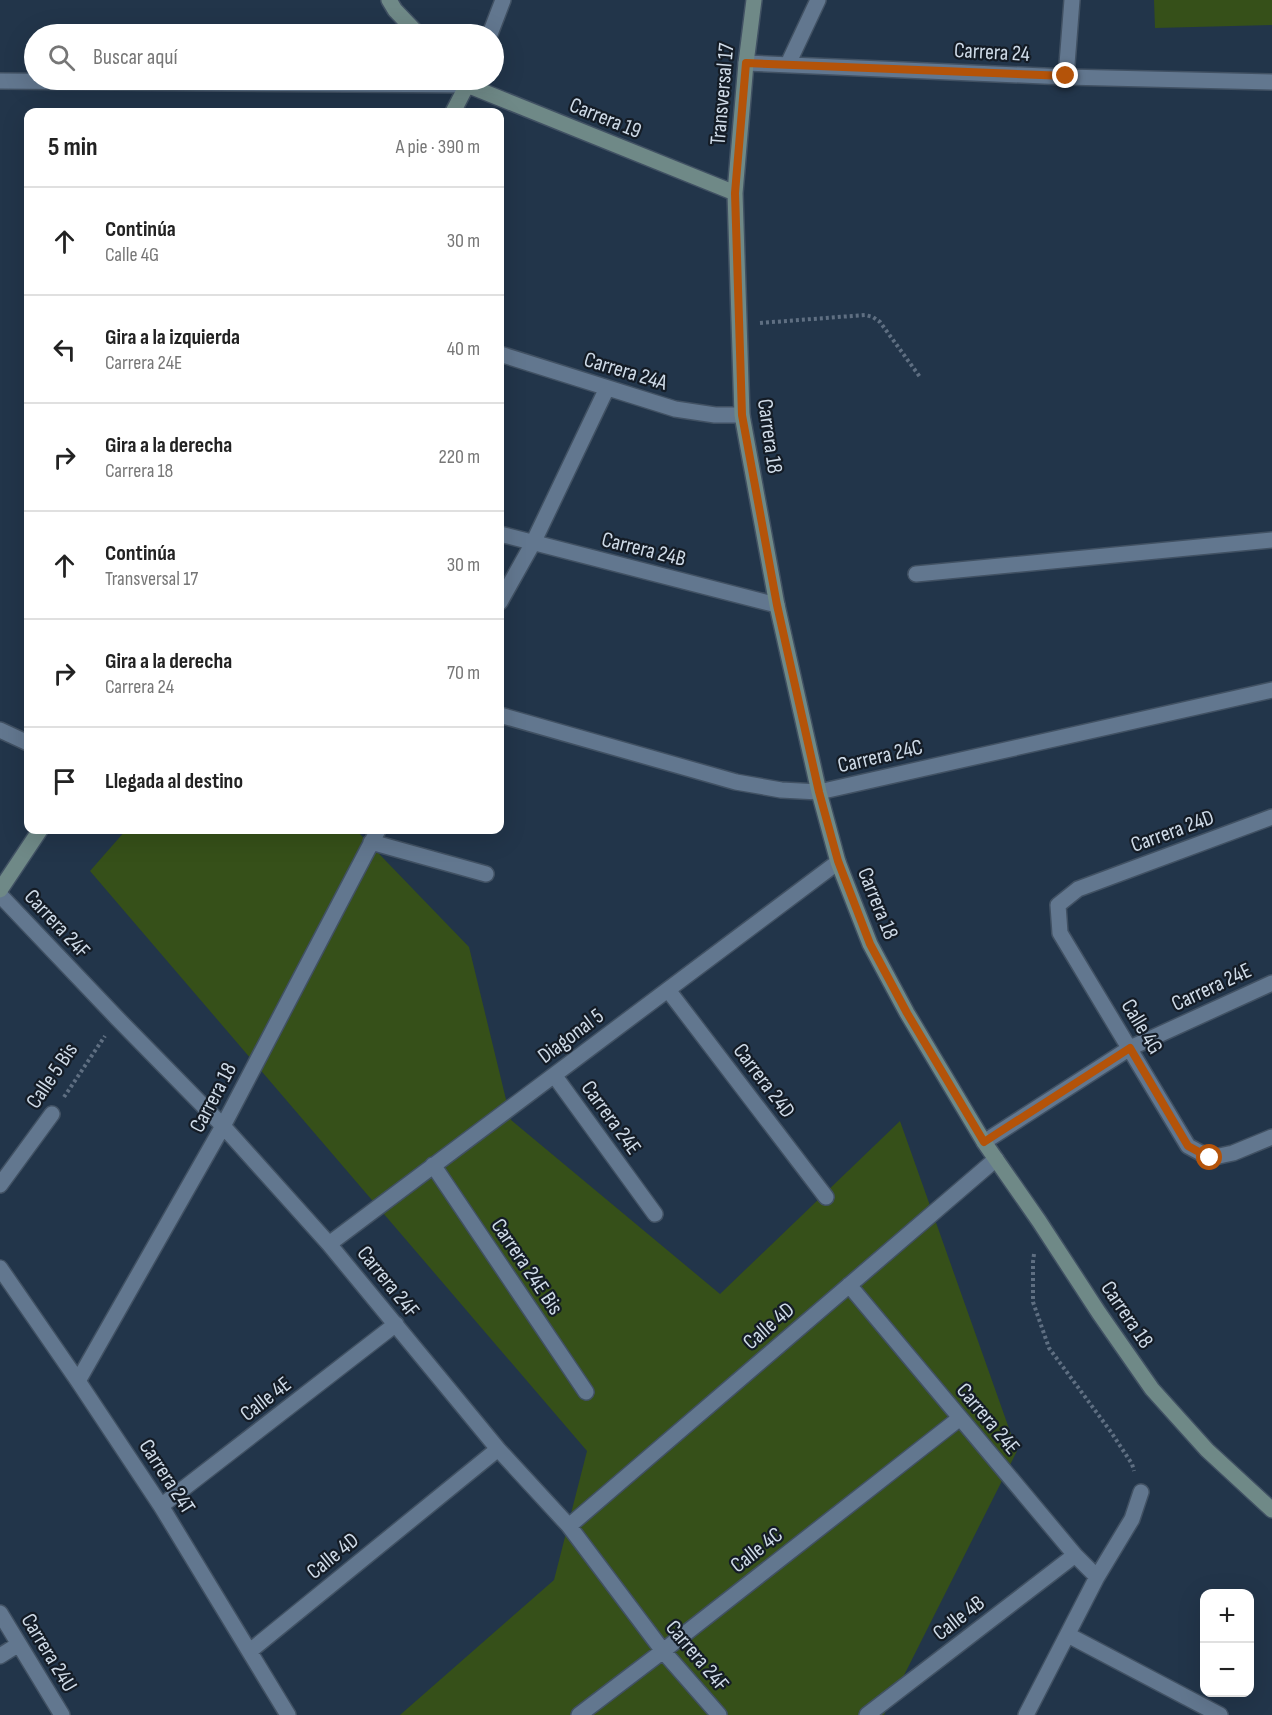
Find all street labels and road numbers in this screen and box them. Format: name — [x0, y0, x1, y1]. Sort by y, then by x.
street label: Carrera 24 — [953, 37, 1031, 68]
street label: Transversal 17 — [705, 42, 740, 146]
street label: Carrera 19 — [565, 92, 645, 145]
street label: Carrera 24A — [581, 346, 671, 397]
street label: Carrera 18 — [751, 397, 788, 475]
street label: Carrera 24B — [599, 526, 688, 573]
street label: Carrera 24C — [835, 734, 926, 779]
street label: Carrera 24D — [1127, 804, 1218, 859]
street label: Carrera 18 — [851, 864, 904, 943]
street label: Carrera 24F — [18, 884, 96, 964]
street label: Carrera 24E — [1167, 957, 1256, 1018]
street label: Calle 4G — [1115, 994, 1169, 1059]
street label: Diagonal 5 — [533, 1003, 609, 1070]
street label: Calle 5 Bis — [21, 1038, 84, 1114]
street label: Carrera 24D — [727, 1038, 801, 1124]
street label: Carrera 18 — [184, 1058, 243, 1137]
street label: Carrera 24E — [575, 1076, 647, 1160]
street label: Carrera 24E Bis — [485, 1214, 569, 1320]
street label: Carrera 24F — [351, 1241, 425, 1323]
street label: Carrera 18 — [1095, 1276, 1159, 1354]
street label: Calle 4D — [738, 1296, 800, 1356]
street label: Calle 4E — [235, 1371, 297, 1428]
street label: Carrera 24E — [950, 1378, 1026, 1460]
street label: Carrera 24T — [133, 1434, 201, 1519]
street label: Calle 4C — [725, 1521, 789, 1579]
street label: Calle 4D — [301, 1527, 364, 1585]
street label: Calle 4B — [928, 1590, 990, 1647]
street label: Carrera 24U — [15, 1609, 83, 1697]
street label: Carrera 24F — [659, 1615, 734, 1697]

